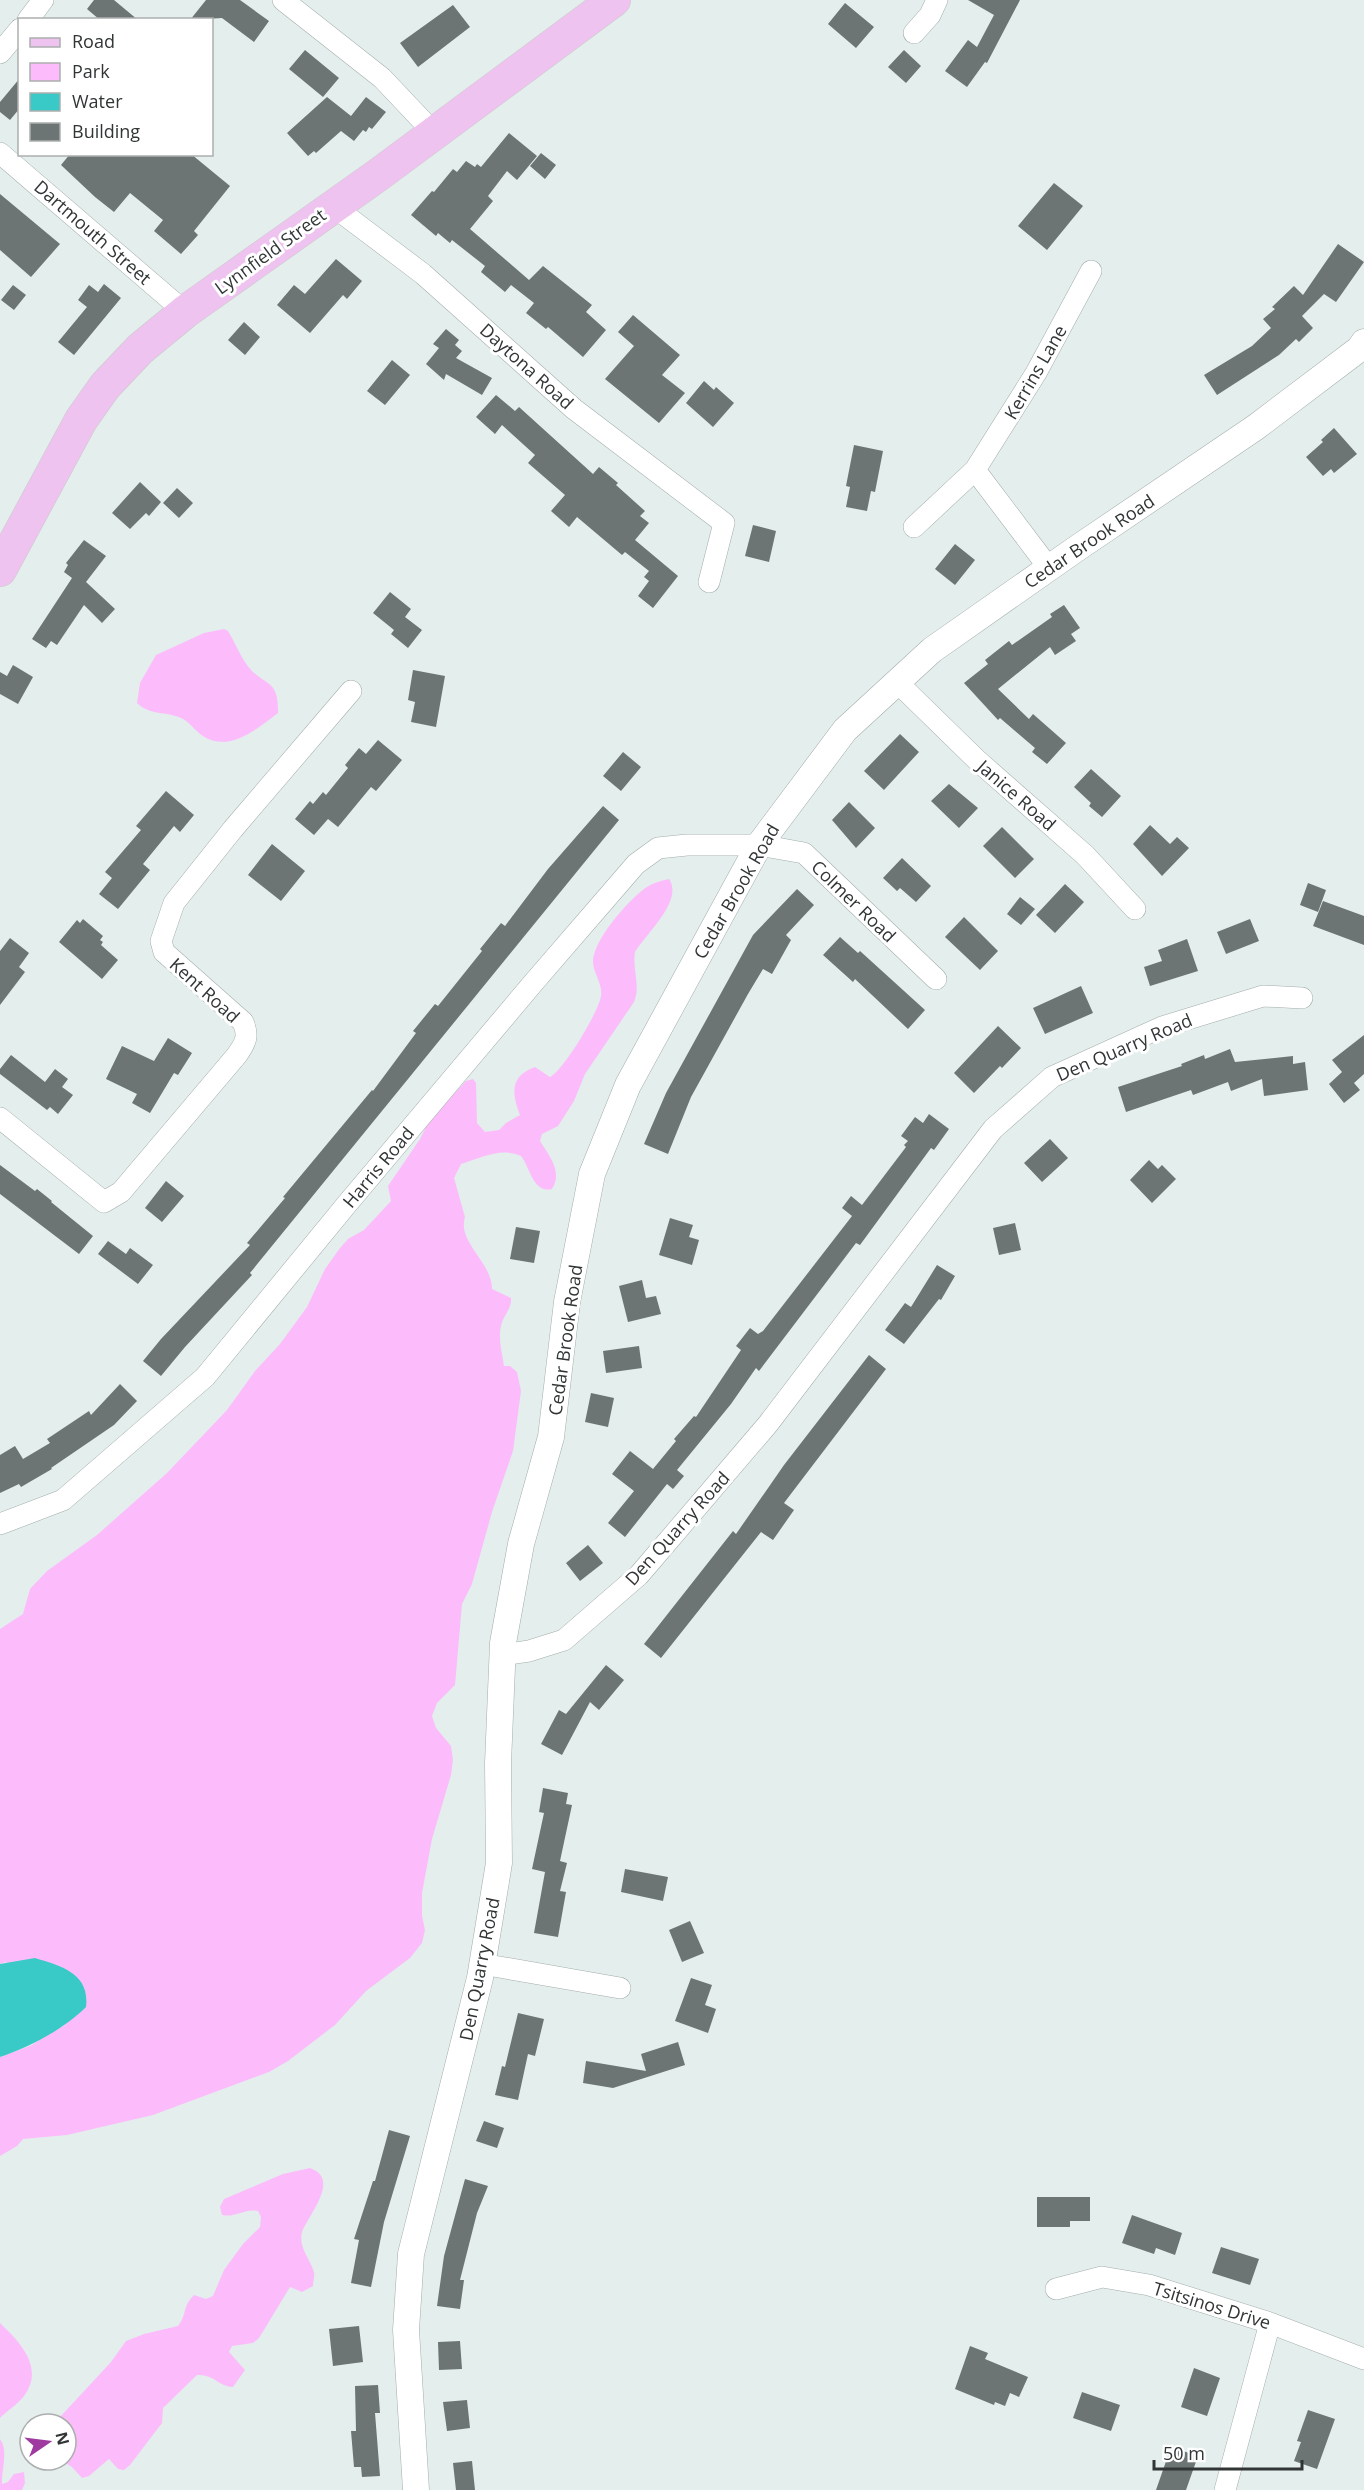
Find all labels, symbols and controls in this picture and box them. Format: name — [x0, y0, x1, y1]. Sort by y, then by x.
legend — [18, 18, 213, 156]
text: Road — [72, 29, 115, 53]
text: Park — [72, 59, 110, 83]
text: Water — [72, 89, 123, 113]
text: Building — [72, 119, 140, 143]
street label: Dartmouth Street — [29, 174, 157, 290]
street label: Lynnfield Street — [210, 203, 330, 299]
street label: Daytona Road — [475, 318, 579, 414]
street label: Kerrins Lane — [998, 320, 1072, 424]
street label: Cedar Brook Road — [1019, 488, 1159, 594]
street label: Janice Road — [971, 753, 1061, 836]
street label: Cedar Brook Road — [688, 819, 784, 963]
street label: Colmer Road — [807, 855, 901, 947]
street label: Kent Road — [165, 952, 245, 1028]
street label: Den Quarry Road — [1052, 1008, 1196, 1086]
street label: Harris Road — [337, 1121, 419, 1213]
street label: Cedar Brook Road — [543, 1263, 587, 1417]
street label: Den Quarry Road — [619, 1466, 735, 1590]
street label: Den Quarry Road — [453, 1895, 505, 2043]
street label: Tsitsinos Drive — [1150, 2276, 1274, 2334]
north arrow — [18, 2412, 78, 2472]
text: N — [50, 2429, 75, 2447]
scale bar — [1154, 2433, 1302, 2471]
text: 50 m — [1163, 2441, 1205, 2465]

